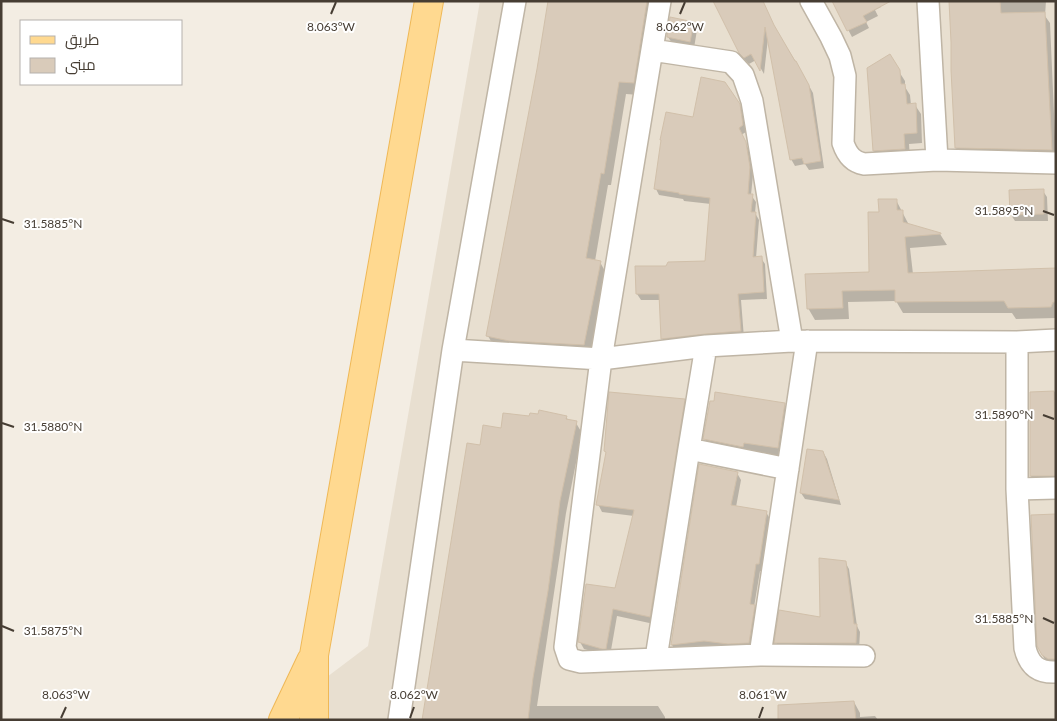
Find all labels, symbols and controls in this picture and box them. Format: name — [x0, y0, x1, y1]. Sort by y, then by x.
text: 8.063°W — [307, 19, 356, 34]
text: 8.062°W — [656, 19, 705, 34]
legend — [20, 20, 182, 85]
text: طريق — [65, 30, 99, 50]
text: مبنى — [65, 55, 96, 75]
text: 31.5895°N — [975, 203, 1033, 218]
text: 31.5885°N — [24, 216, 82, 231]
text: 31.5890°N — [975, 407, 1033, 422]
text: 31.5880°N — [24, 419, 82, 434]
text: 31.5885°N — [975, 611, 1033, 626]
text: 31.5875°N — [24, 623, 82, 638]
text: 8.063°W — [42, 687, 91, 702]
text: 8.062°W — [390, 687, 439, 702]
text: 8.061°W — [739, 687, 788, 702]

